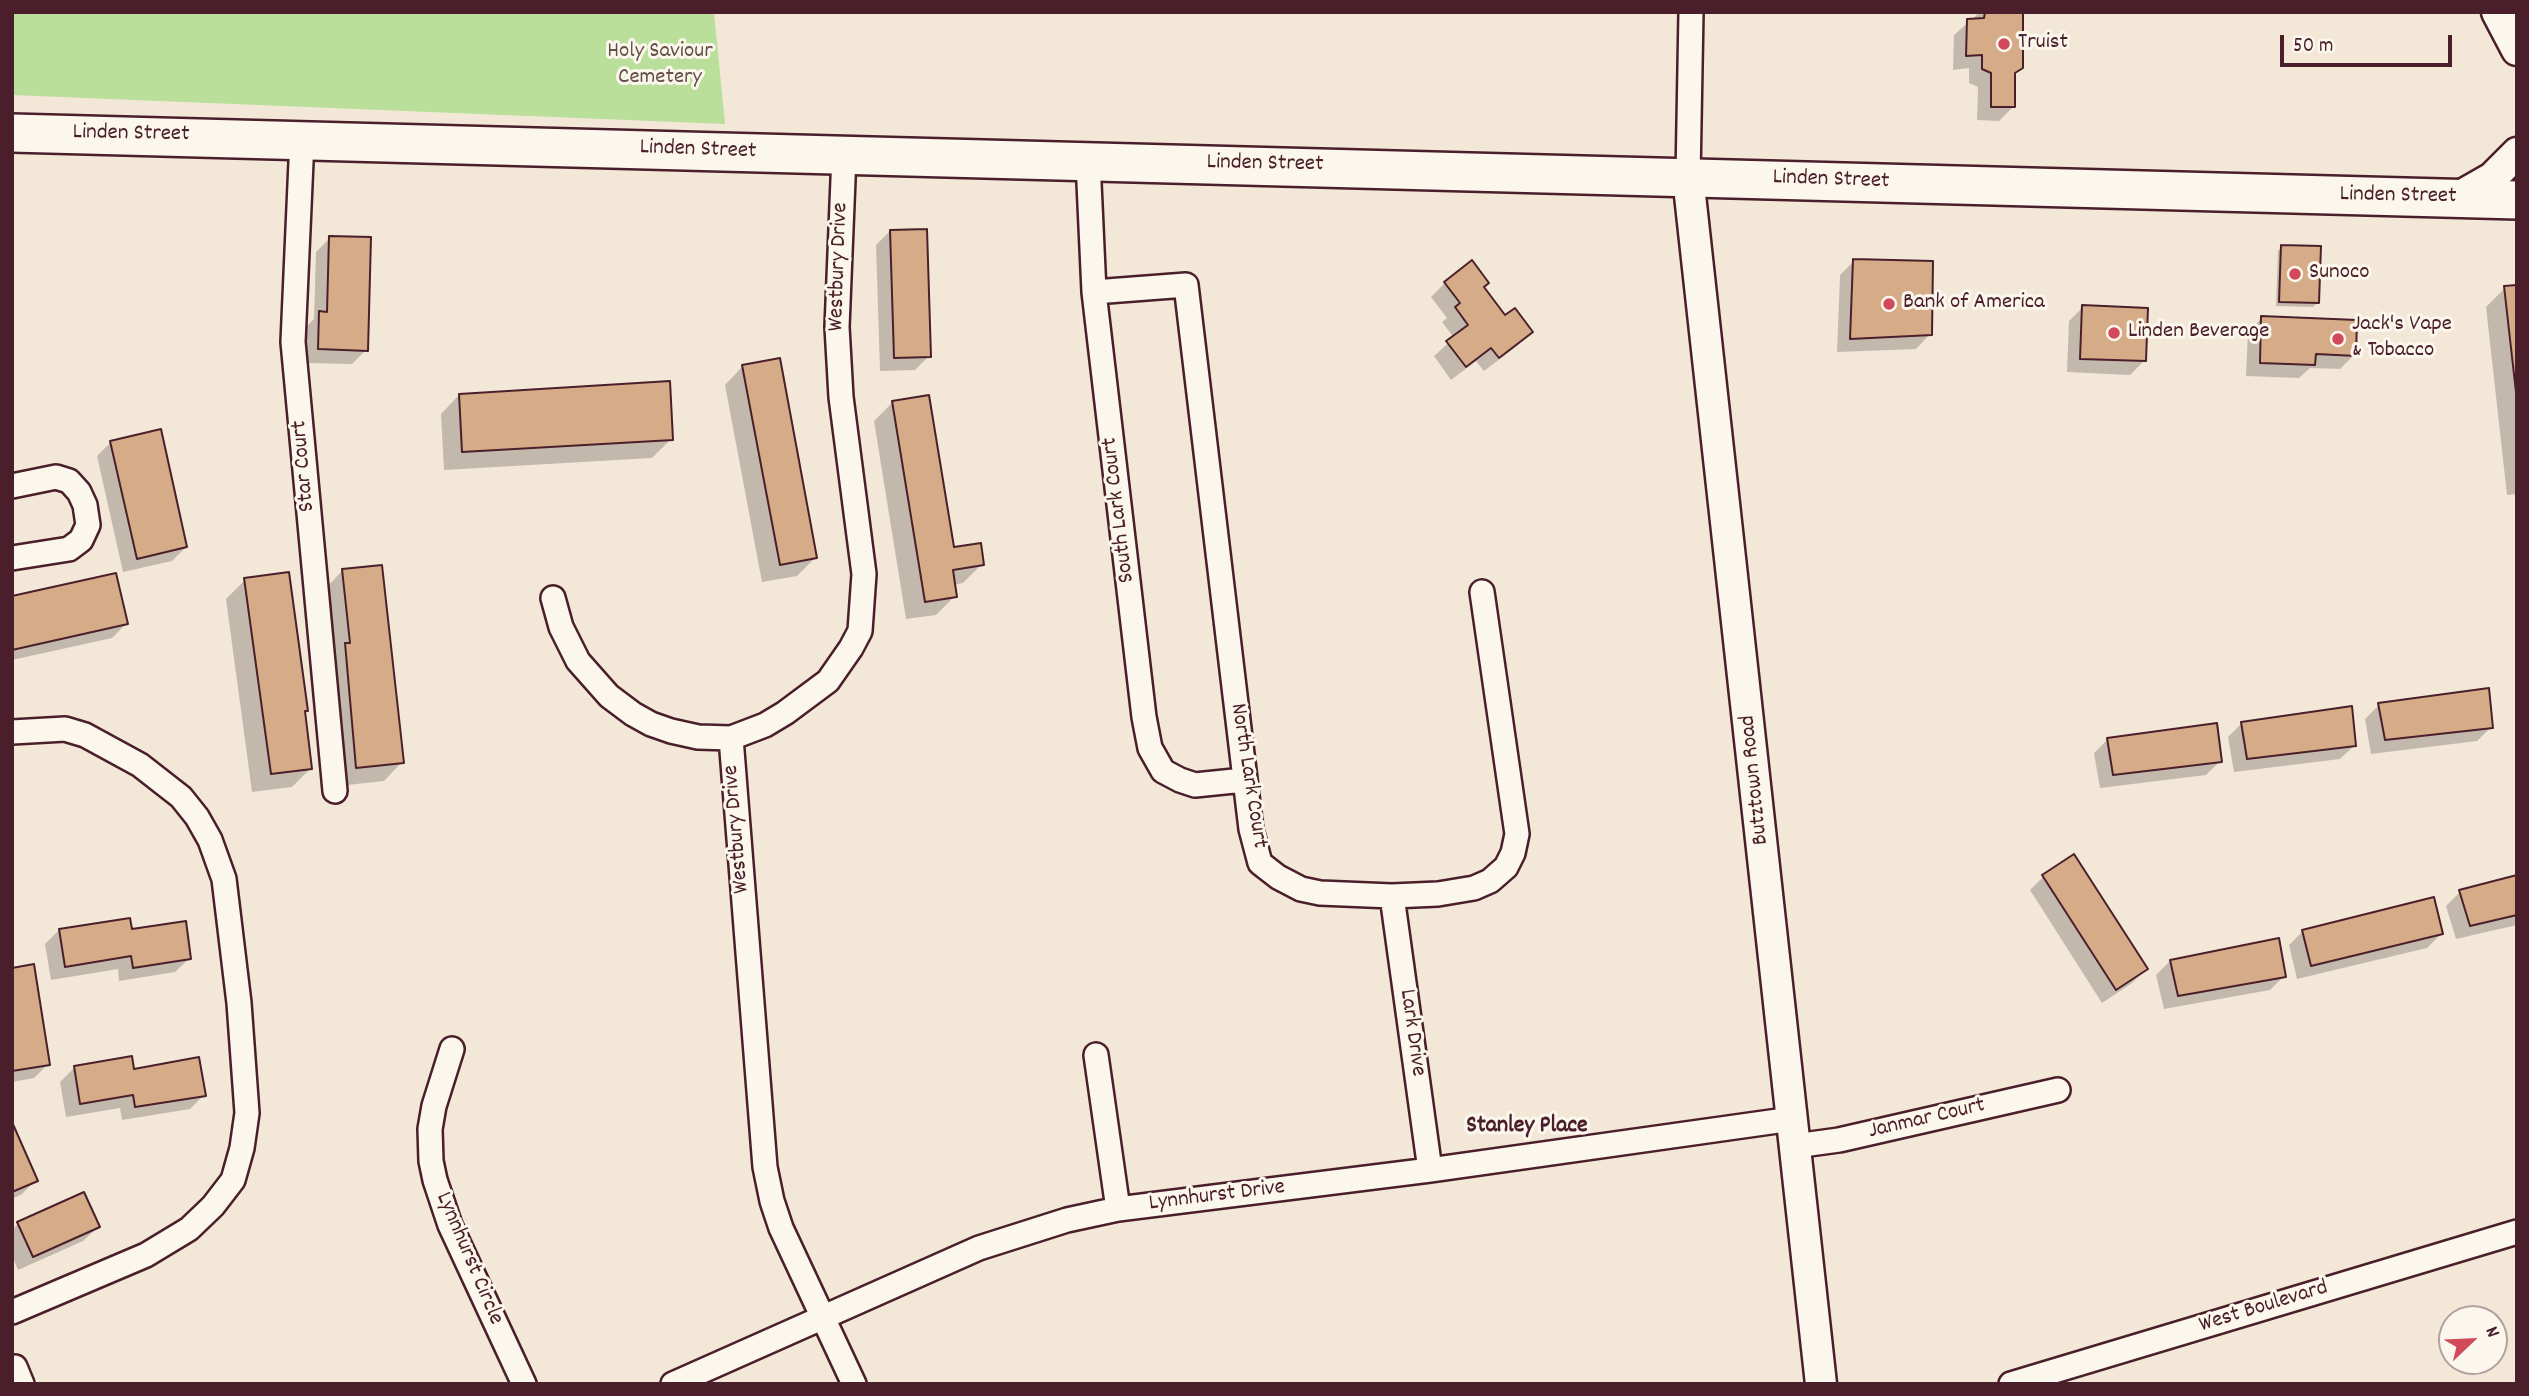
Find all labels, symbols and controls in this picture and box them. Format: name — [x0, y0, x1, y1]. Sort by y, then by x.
scale bar — [2284, 21, 2456, 65]
place label: Truist — [2018, 30, 2068, 58]
text: 50 m — [2293, 32, 2333, 62]
marker: Truist — [1996, 36, 2012, 52]
park label: Holy Saviour Cemetery — [607, 39, 713, 93]
street label: Linden Street — [72, 120, 190, 150]
street label: Linden Street — [639, 135, 757, 167]
street label: Linden Street — [1206, 150, 1324, 180]
street label: Linden Street — [1772, 165, 1890, 197]
street label: Linden Street — [2339, 182, 2457, 212]
street label: Westbury Drive — [824, 202, 856, 332]
place label: Sunoco — [2309, 260, 2369, 288]
marker: Sunoco — [2287, 266, 2303, 282]
place label: Bank of America — [1903, 290, 2045, 318]
marker: Bank of America — [1881, 296, 1897, 312]
place label: Jack's Vape & Tobacco — [2352, 312, 2452, 366]
place label: Linden Beverage — [2128, 319, 2269, 347]
marker: Linden Beverage — [2106, 325, 2122, 341]
marker: Jack's Vape & Tobacco — [2330, 331, 2346, 347]
street label: Star Court — [287, 419, 323, 513]
street label: South Lark Court — [1097, 436, 1143, 584]
street label: North Lark Court — [1222, 702, 1272, 850]
street label: Butztown Road — [1735, 714, 1777, 846]
street label: Westbury Drive — [719, 764, 757, 894]
street label: Lark Drive — [1391, 988, 1431, 1078]
street label: Janmar Court — [1866, 1093, 1988, 1147]
district label: Stanley Place — [1466, 1114, 1588, 1142]
street label: Lynnhurst Drive — [1147, 1175, 1287, 1219]
street label: Lynnhurst Circle — [428, 1189, 508, 1329]
street label: West Boulevard — [2196, 1275, 2332, 1341]
north arrow — [2438, 1305, 2508, 1375]
text: N — [2477, 1323, 2505, 1342]

